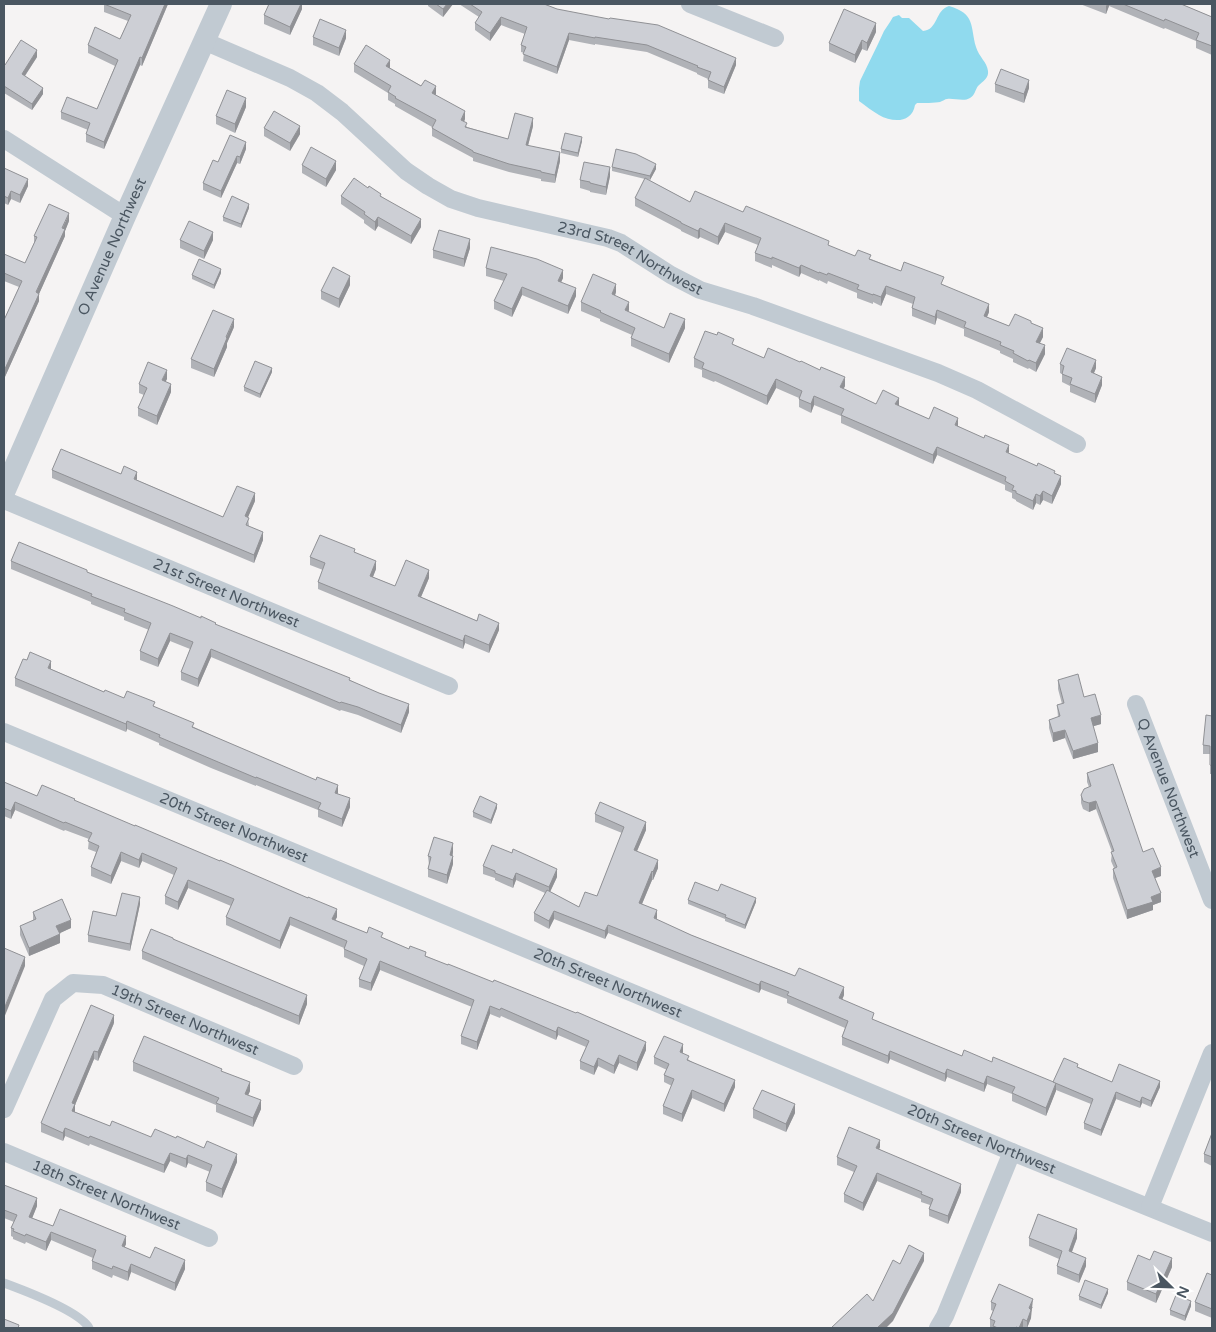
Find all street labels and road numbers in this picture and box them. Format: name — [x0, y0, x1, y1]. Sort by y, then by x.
street label: O Avenue Northwest — [74, 175, 150, 318]
street label: 23rd Street Northwest — [556, 218, 706, 299]
street label: 21st Street Northwest — [150, 554, 303, 632]
street label: Q Avenue Northwest — [1133, 715, 1204, 861]
street label: 20th Street Northwest — [157, 789, 311, 866]
street label: 20th Street Northwest — [531, 944, 685, 1022]
street label: 19th Street Northwest — [108, 980, 262, 1059]
street label: 20th Street Northwest — [905, 1100, 1059, 1178]
street label: 18th Street Northwest — [30, 1156, 183, 1234]

